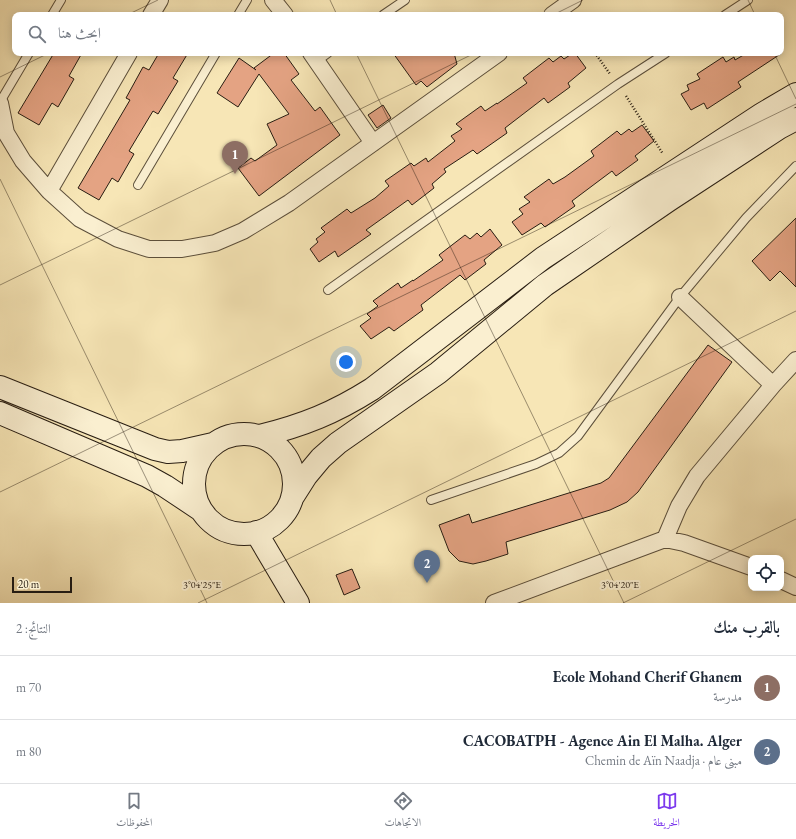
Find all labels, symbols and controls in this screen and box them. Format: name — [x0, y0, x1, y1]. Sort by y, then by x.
search box — [12, 12, 784, 56]
icon: search — [26, 23, 48, 45]
text: ابحث هنا — [58, 23, 101, 42]
pin: 1 — [222, 141, 248, 174]
your location — [336, 352, 356, 372]
pin: 2 — [414, 550, 440, 583]
map controls — [748, 555, 784, 591]
button: locate — [748, 555, 784, 591]
scale bar — [12, 575, 72, 594]
text: 20 m — [18, 577, 39, 591]
text: 3°04'25"E — [183, 578, 221, 591]
text: 3°04'20"E — [601, 578, 639, 591]
text: بالقرب منك — [713, 616, 780, 638]
text: النتائج: 2 — [16, 620, 51, 637]
text: Ecole Mohand Cherif Ghanem — [553, 667, 742, 686]
text: 70 m — [16, 679, 41, 696]
text: 1 — [764, 679, 770, 696]
text: مدرسة — [713, 688, 742, 705]
text: CACOBATPH - Agence Ain El Malha. Alger — [463, 731, 742, 750]
text: 80 m — [16, 743, 41, 760]
text: 2 — [764, 743, 770, 760]
text: مبنى عام · Chemin de Aïn Naadja — [585, 752, 742, 769]
tab: المحفوظات — [116, 790, 152, 833]
tab: الاتجاهات — [384, 790, 421, 833]
tab: الخريطة — [653, 790, 680, 833]

